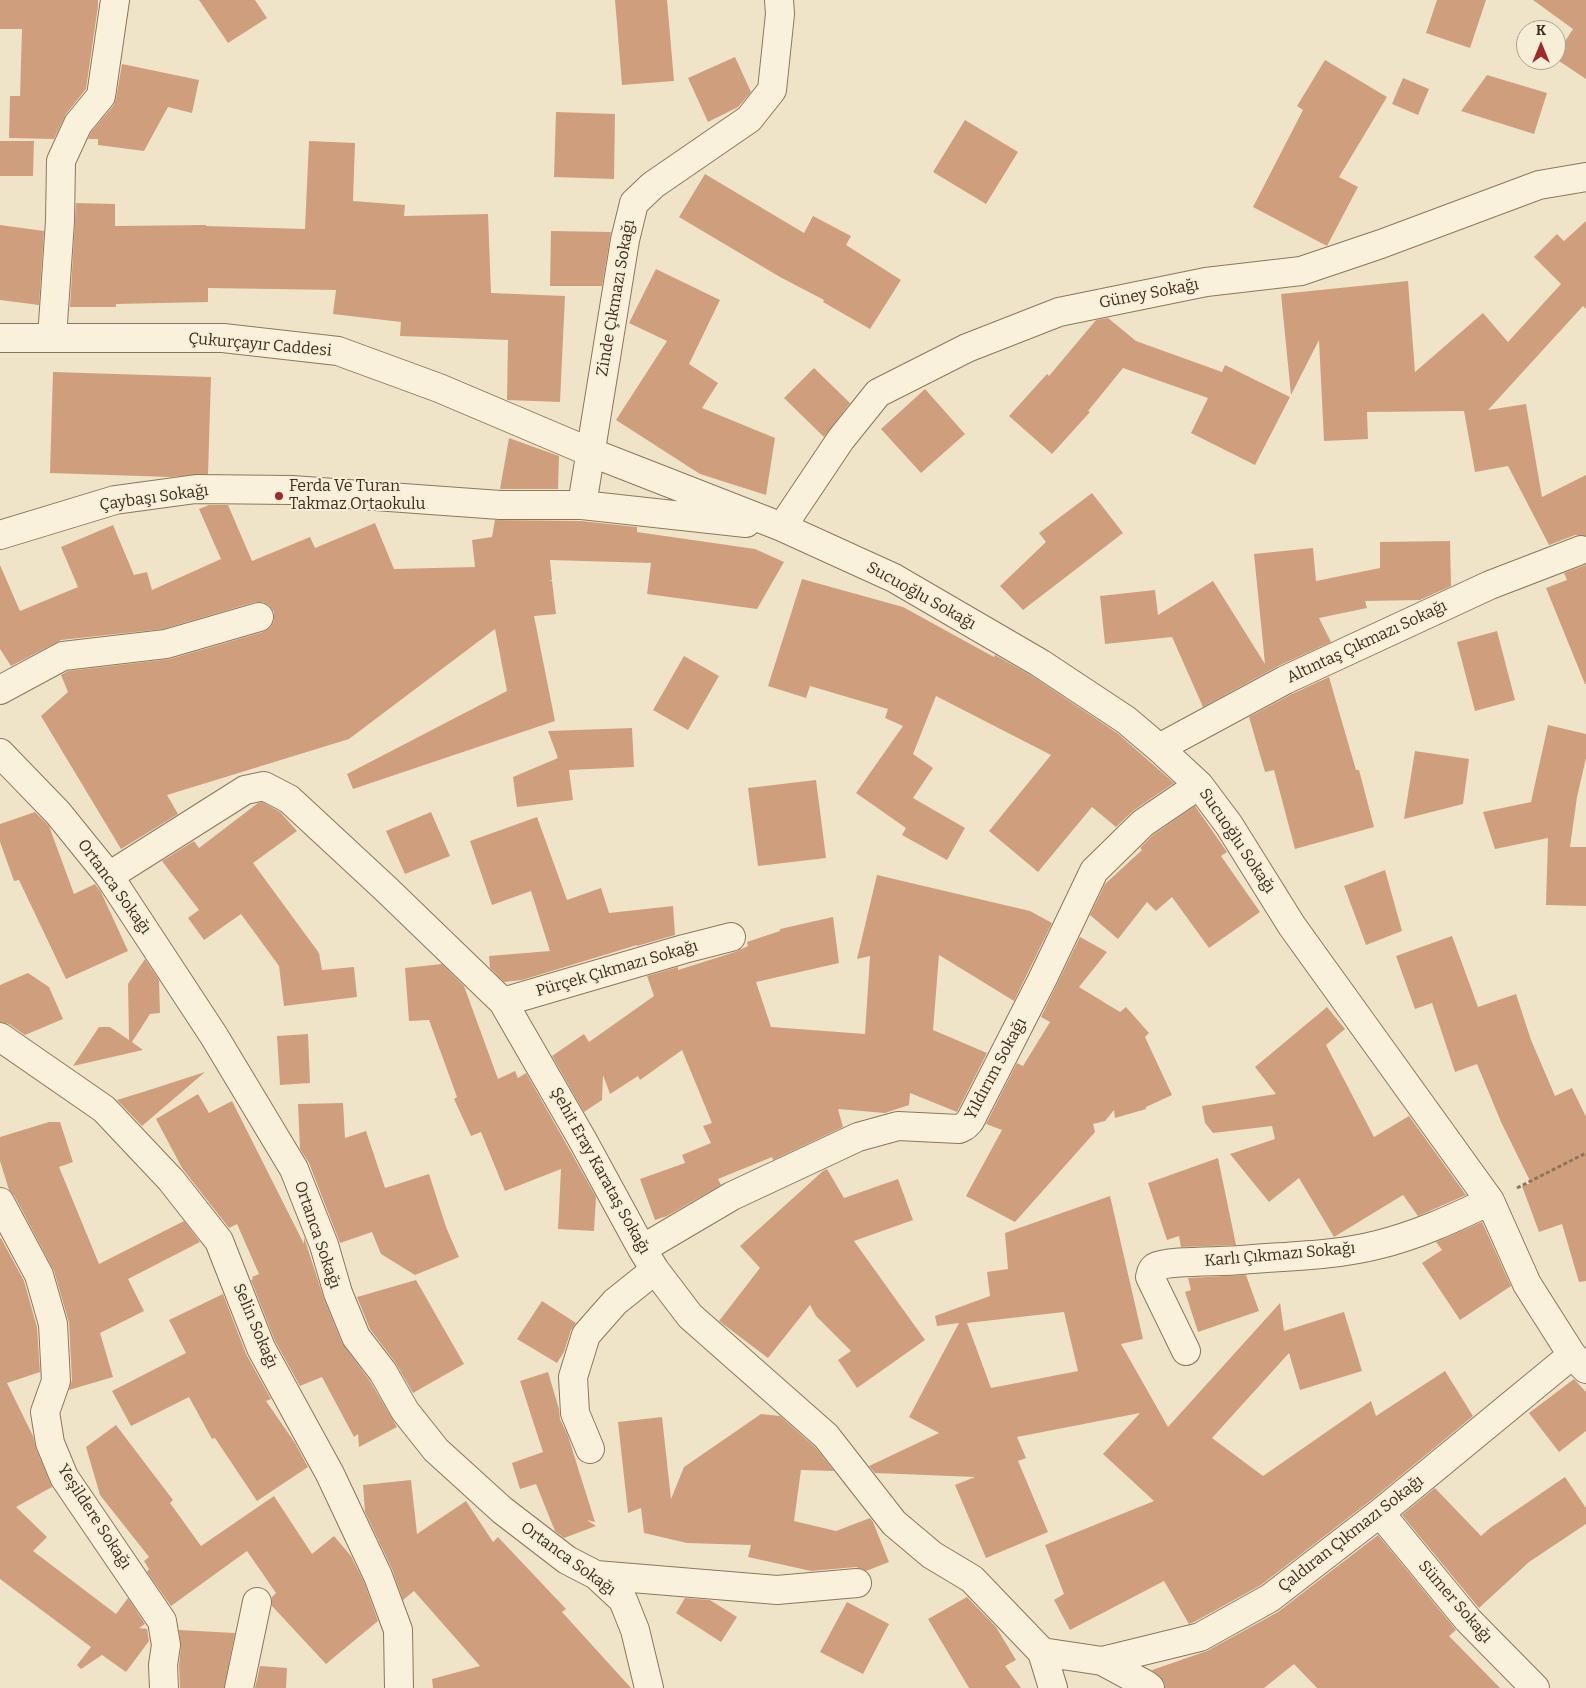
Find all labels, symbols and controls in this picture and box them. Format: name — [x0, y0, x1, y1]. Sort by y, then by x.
north arrow — [1516, 20, 1566, 70]
text: K — [1536, 22, 1546, 39]
street label: Zinde Çıkmazı Sokağı — [593, 218, 639, 378]
street label: Güney Sokağı — [1098, 275, 1200, 313]
street label: Çukurçayır Caddesi — [188, 329, 332, 361]
place label: Ferda Ve Turan Takmaz Ortaokulu — [289, 477, 426, 515]
street label: Çaybaşı Sokağı — [98, 481, 210, 515]
marker: Ferda Ve Turan Takmaz Ortaokulu — [273, 490, 285, 502]
street label: Sucuoğlu Sokağı — [863, 558, 979, 634]
street label: Altıntaş Çıkmazı Sokağı — [1284, 596, 1450, 688]
street label: Sucuoğlu Sokağı — [1195, 785, 1279, 897]
street label: Ortanca Sokağı — [73, 836, 155, 938]
street label: Pürçek Çıkmazı Sokağı — [534, 937, 700, 1001]
street label: Yıldırım Sokağı — [961, 1015, 1031, 1123]
street label: Şehit Eray Karataş Sokağı — [546, 1084, 654, 1258]
street label: Ortanca Sokağı — [290, 1179, 344, 1291]
street label: Karlı Çıkmazı Sokağı — [1204, 1239, 1356, 1271]
street label: Selin Sokağı — [229, 1281, 281, 1371]
street label: Yeşildere Sokağı — [53, 1461, 135, 1573]
street label: Çaldıran Çıkmazı Sokağı — [1275, 1471, 1427, 1597]
street label: Ortanca Sokağı — [517, 1518, 619, 1600]
street label: Sümer Sokağı — [1414, 1557, 1496, 1647]

